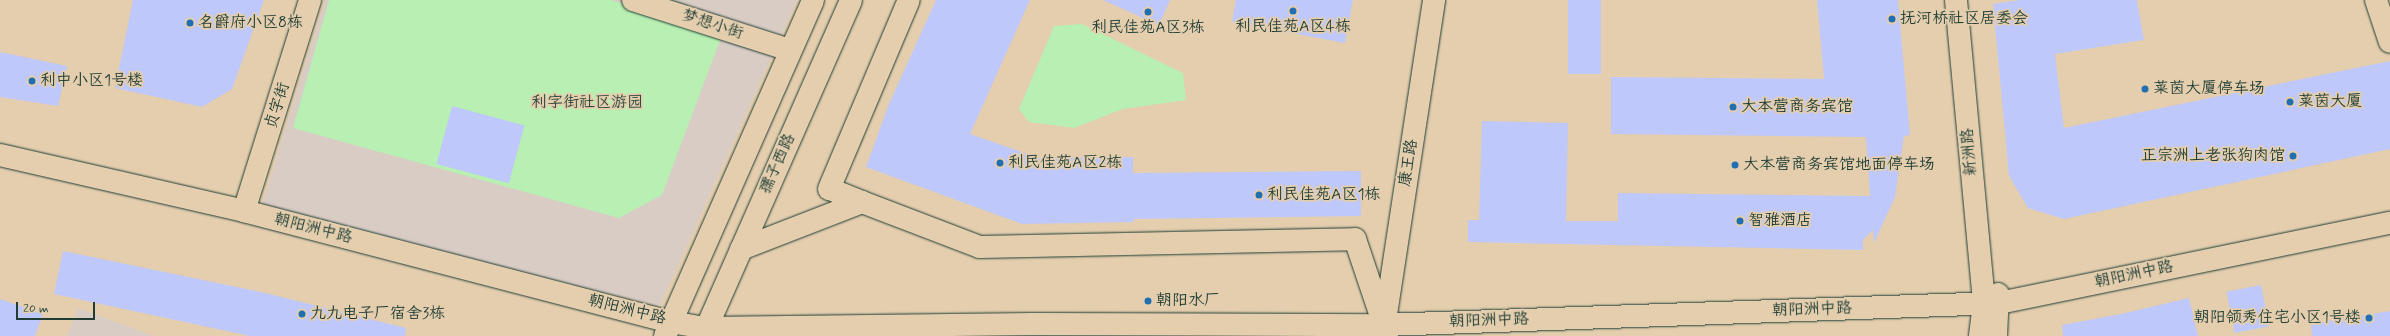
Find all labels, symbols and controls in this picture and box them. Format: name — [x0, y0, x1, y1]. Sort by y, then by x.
street label: 梦想小街 — [679, 6, 745, 44]
marker: 利民佳苑A区4栋 — [1288, 6, 1298, 16]
marker: 利民佳苑A区3栋 — [1143, 7, 1153, 17]
place label: 抚河桥社区居委会 — [1900, 9, 2028, 29]
place label: 名爵府小区8栋 — [198, 13, 303, 33]
marker: 抚河桥社区居委会 — [1887, 14, 1897, 24]
place label: 利民佳苑A区4栋 — [1235, 17, 1351, 37]
marker: 名爵府小区8栋 — [185, 18, 195, 28]
place label: 利民佳苑A区3栋 — [1091, 18, 1205, 38]
place label: 利中小区1号楼 — [40, 71, 143, 91]
marker: 利中小区1号楼 — [27, 76, 37, 86]
place label: 莱茵大厦停车场 — [2153, 79, 2265, 99]
street label: 贞字街 — [262, 80, 294, 132]
marker: 莱茵大厦停车场 — [2140, 84, 2150, 94]
place label: 莱茵大厦 — [2298, 92, 2362, 112]
park label: 利字街社区游园 — [531, 93, 643, 113]
place label: 大本营商务宾馆 — [1741, 97, 1853, 117]
marker: 莱茵大厦 — [2285, 97, 2295, 107]
marker: 大本营商务宾馆 — [1728, 102, 1738, 112]
street label: 新洲路 — [1958, 127, 1982, 177]
street label: 孺子西路 — [756, 131, 800, 197]
street label: 康王路 — [1396, 138, 1422, 188]
place label: 正宗洲上老张狗肉馆 — [2141, 146, 2285, 166]
marker: 正宗洲上老张狗肉馆 — [2288, 151, 2298, 161]
place label: 利民佳苑A区2栋 — [1008, 153, 1122, 173]
place label: 大本营商务宾馆地面停车场 — [1743, 155, 1935, 175]
marker: 利民佳苑A区2栋 — [995, 158, 1005, 168]
marker: 大本营商务宾馆地面停车场 — [1730, 160, 1740, 170]
place label: 利民佳苑A区1栋 — [1267, 185, 1381, 205]
marker: 利民佳苑A区1栋 — [1254, 190, 1264, 200]
street label: 朝阳洲中路 — [272, 210, 354, 248]
place label: 智雅酒店 — [1748, 211, 1812, 231]
marker: 智雅酒店 — [1735, 216, 1745, 226]
street label: 朝阳洲中路 — [2093, 257, 2175, 293]
street label: 朝阳洲中路 — [586, 291, 668, 329]
place label: 朝阳水厂 — [1156, 291, 1220, 311]
scale bar — [18, 294, 97, 320]
marker: 朝阳水厂 — [1143, 296, 1153, 306]
street label: 朝阳洲中路 — [1772, 299, 1852, 321]
text: 20 m — [23, 301, 49, 317]
place label: 九九电子厂宿舍3栋 — [310, 304, 445, 324]
place label: 朝阳领秀住宅小区1号楼 — [2194, 308, 2361, 328]
marker: 九九电子厂宿舍3栋 — [297, 309, 307, 319]
street label: 朝阳洲中路 — [1449, 310, 1529, 332]
marker: 朝阳领秀住宅小区1号楼 — [2364, 313, 2374, 323]

